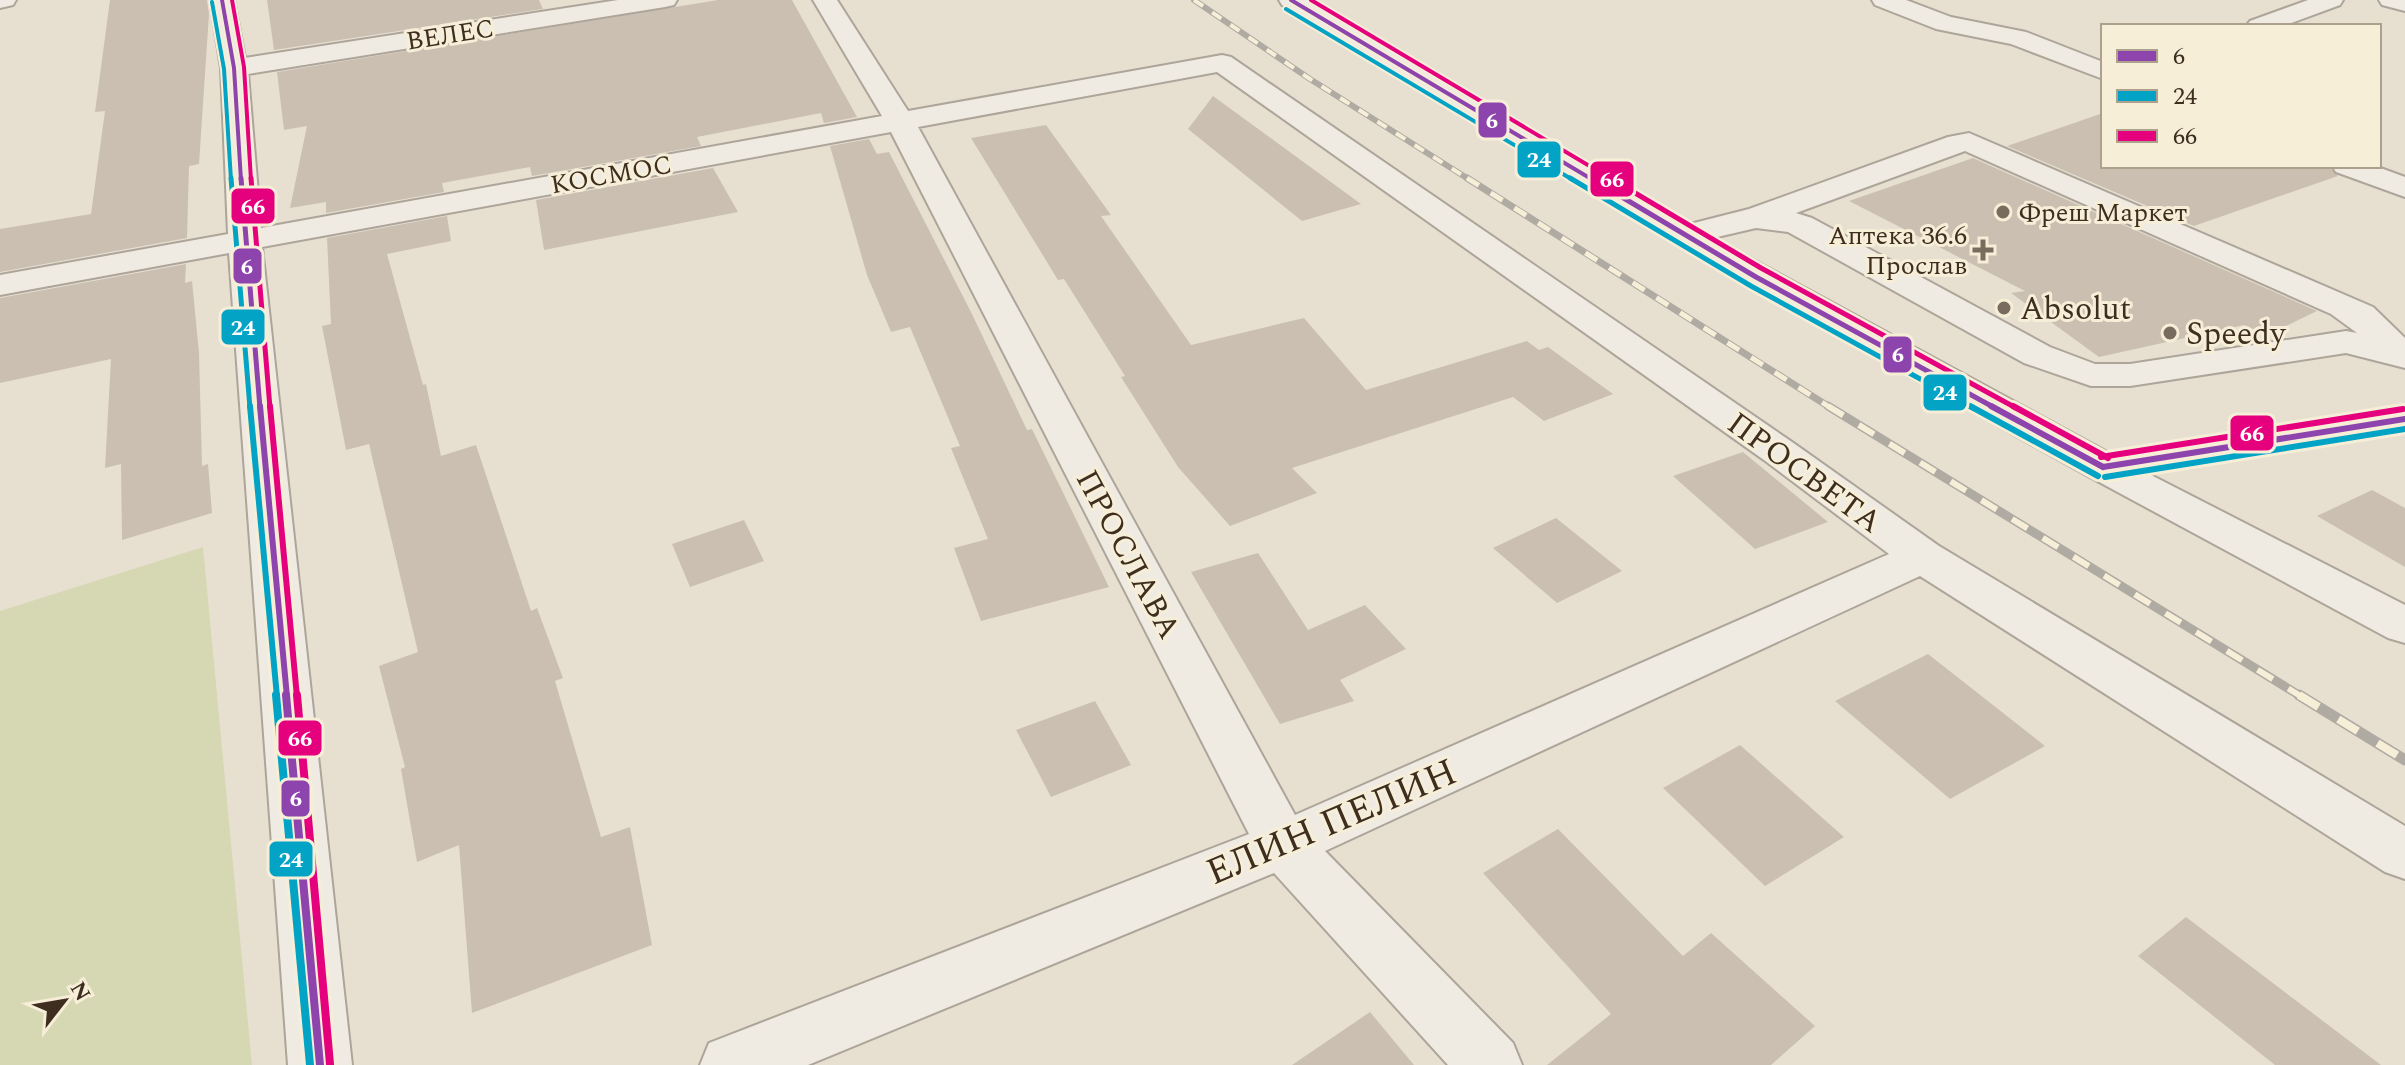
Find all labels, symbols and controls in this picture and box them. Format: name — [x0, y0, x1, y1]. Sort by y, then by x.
street label: ВЕЛЕС — [403, 8, 497, 62]
legend — [2101, 24, 2381, 168]
text: 6 — [2173, 39, 2185, 75]
text: 24 — [2173, 79, 2197, 115]
line badge: 6 — [1477, 101, 1508, 139]
text: 6 — [1486, 105, 1498, 138]
text: 66 — [2173, 119, 2197, 155]
line badge: 24 — [1516, 140, 1562, 179]
text: 24 — [1527, 144, 1552, 177]
street label: КОСМОС — [547, 145, 675, 205]
line badge: 66 — [1589, 160, 1635, 198]
text: 66 — [1600, 164, 1624, 197]
line badge: 66 — [230, 187, 276, 225]
text: 66 — [241, 191, 265, 224]
place label: Фреш Маркет — [2019, 193, 2188, 233]
marker: Фреш Маркет — [1994, 203, 2012, 221]
place label: Аптека 36.6 Прослав — [1828, 216, 1967, 286]
marker: Аптека 36.6 Прослав — [1974, 241, 1992, 259]
line badge: 6 — [232, 247, 263, 285]
text: 6 — [241, 251, 253, 284]
place label: Absolut — [2020, 285, 2131, 334]
marker: Absolut — [1995, 299, 2013, 317]
line badge: 24 — [220, 308, 266, 346]
place label: Speedy — [2186, 310, 2287, 359]
text: 24 — [231, 312, 256, 345]
marker: Speedy — [2161, 324, 2179, 342]
line badge: 6 — [1882, 335, 1913, 374]
text: 6 — [1892, 339, 1904, 372]
line badge: 24 — [1922, 373, 1968, 412]
text: 24 — [1933, 377, 1958, 410]
street label: ПРОСВЕТА — [1716, 400, 1892, 546]
line badge: 66 — [2229, 414, 2275, 452]
text: 66 — [2240, 418, 2264, 451]
street label: ПРОСЛАВА — [1062, 461, 1193, 648]
line badge: 66 — [277, 719, 323, 757]
text: 66 — [288, 723, 312, 756]
street label: ЕЛИН ПЕЛИН — [1197, 744, 1466, 902]
line badge: 6 — [280, 779, 311, 818]
text: 6 — [290, 783, 302, 816]
line badge: 24 — [268, 840, 314, 878]
text: 24 — [279, 844, 304, 877]
north arrow — [24, 961, 104, 1041]
text: N — [61, 975, 99, 1008]

